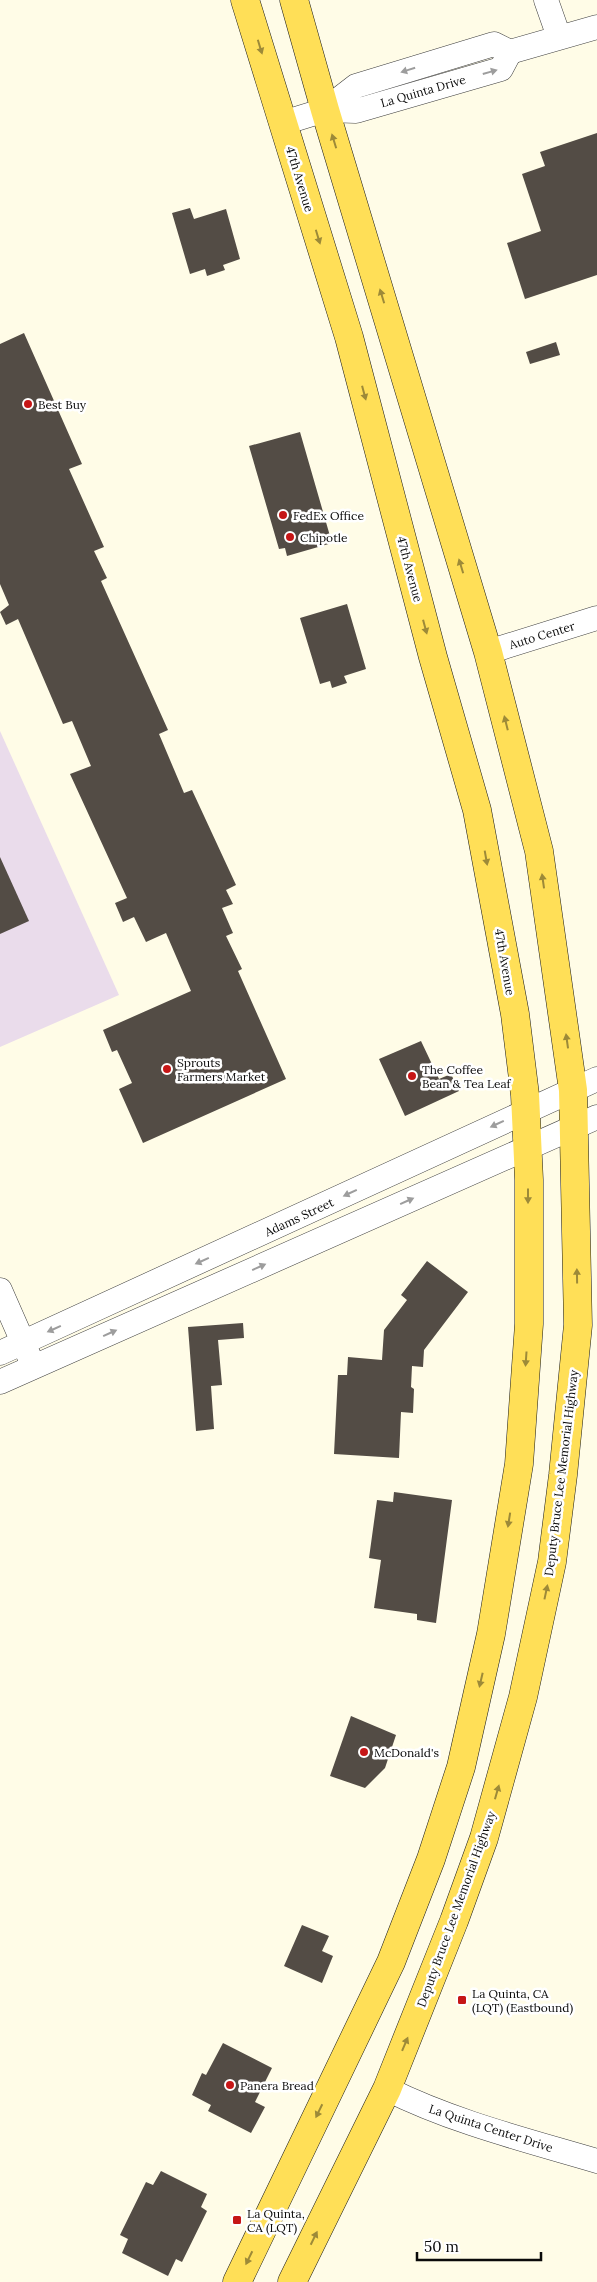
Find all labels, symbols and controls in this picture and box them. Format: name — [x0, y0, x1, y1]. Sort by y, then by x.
one-way arrow — [256, 39, 264, 54]
one-way arrow — [400, 67, 415, 75]
one-way arrow — [483, 67, 498, 75]
street label: La Quinta Drive — [379, 72, 468, 110]
one-way arrow — [330, 133, 338, 148]
street label: 47th Avenue — [283, 144, 317, 214]
one-way arrow — [315, 229, 323, 244]
one-way arrow — [377, 288, 385, 303]
one-way arrow — [360, 385, 368, 400]
place label: Best Buy — [38, 397, 87, 412]
marker: Best Buy — [22, 398, 34, 410]
place label: FedEx Office — [293, 508, 364, 523]
marker: FedEx Office — [277, 509, 289, 521]
place label: Chipotle — [300, 530, 348, 545]
marker: Chipotle — [284, 531, 296, 543]
street label: 47th Avenue — [394, 534, 426, 604]
one-way arrow — [457, 559, 464, 574]
street label: Auto Center — [506, 618, 577, 652]
one-way arrow — [422, 620, 430, 635]
one-way arrow — [502, 715, 510, 730]
one-way arrow — [482, 850, 490, 866]
one-way arrow — [539, 872, 547, 888]
street label: 47th Avenue — [492, 927, 518, 997]
one-way arrow — [563, 1033, 571, 1049]
place label: Sprouts Farmers Market — [177, 1055, 266, 1084]
place label: The Coffee Bean & Tea Leaf — [422, 1062, 512, 1091]
marker: Sprouts Farmers Market — [161, 1063, 173, 1075]
marker: The Coffee Bean & Tea Leaf — [406, 1070, 418, 1082]
one-way arrow — [490, 1121, 504, 1129]
one-way arrow — [524, 1188, 532, 1204]
one-way arrow — [342, 1189, 357, 1198]
street label: Adams Street — [261, 1194, 336, 1240]
one-way arrow — [400, 1197, 414, 1205]
one-way arrow — [195, 1258, 209, 1266]
one-way arrow — [252, 1263, 266, 1271]
one-way arrow — [573, 1268, 581, 1284]
one-way arrow — [47, 1325, 61, 1333]
one-way arrow — [103, 1329, 117, 1337]
one-way arrow — [522, 1351, 530, 1367]
street label: Deputy Bruce Lee Memorial Highway — [541, 1368, 581, 1577]
one-way arrow — [505, 1512, 513, 1528]
one-way arrow — [542, 1584, 550, 1599]
one-way arrow — [477, 1672, 485, 1687]
place label: McDonald's — [374, 1745, 439, 1760]
marker: McDonald's — [358, 1746, 370, 1758]
one-way arrow — [493, 1785, 501, 1800]
street label: Deputy Bruce Lee Memorial Highway — [413, 1808, 499, 2009]
place label: La Quinta, CA (LQT) (Eastbound) — [472, 1986, 573, 2016]
marker: La Quinta, CA (LQT) (Eastbound) — [456, 1994, 468, 2006]
one-way arrow — [402, 2037, 410, 2051]
place label: Panera Bread — [240, 2078, 314, 2093]
marker: Panera Bread — [224, 2079, 236, 2091]
street label: La Quinta Center Drive — [427, 2101, 555, 2155]
one-way arrow — [314, 2104, 322, 2118]
place label: La Quinta, CA (LQT) — [247, 2206, 305, 2236]
marker: La Quinta, CA (LQT) — [231, 2214, 243, 2226]
scale bar — [417, 2230, 541, 2262]
one-way arrow — [310, 2231, 318, 2245]
text: 50 m — [424, 2237, 459, 2256]
one-way arrow — [244, 2251, 252, 2265]

